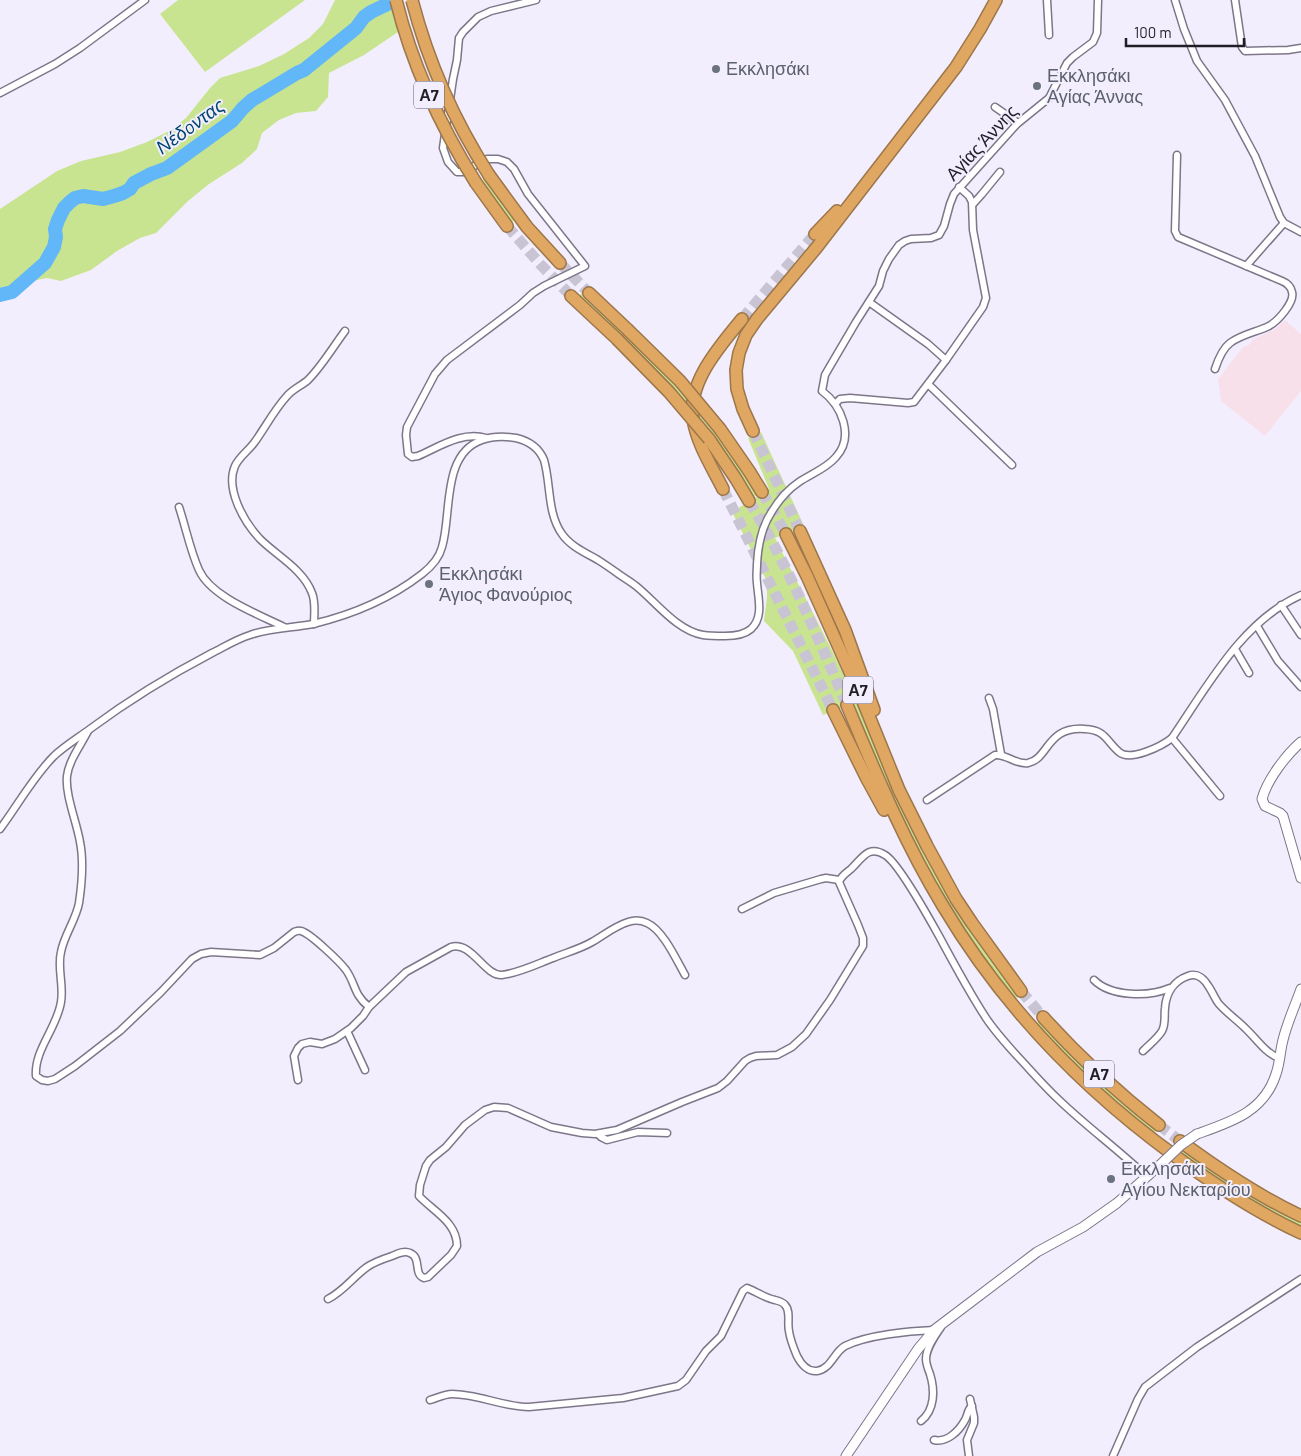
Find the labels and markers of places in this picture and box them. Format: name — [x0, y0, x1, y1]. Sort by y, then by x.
place label: Εκκλησάκι — [726, 57, 810, 79]
marker: Εκκλησάκι — [710, 63, 722, 75]
place label: Εκκλησάκι Αγίας Άννας — [1047, 64, 1143, 107]
marker: Εκκλησάκι Αγίας Άννας — [1031, 80, 1043, 92]
place label: Εκκλησάκι Άγιος Φανούριος — [439, 562, 573, 605]
marker: Εκκλησάκι Άγιος Φανούριος — [423, 578, 435, 590]
place label: Εκκλησάκι Αγίου Νεκταρίου — [1121, 1157, 1251, 1200]
marker: Εκκλησάκι Αγίου Νεκταρίου — [1105, 1173, 1117, 1185]

